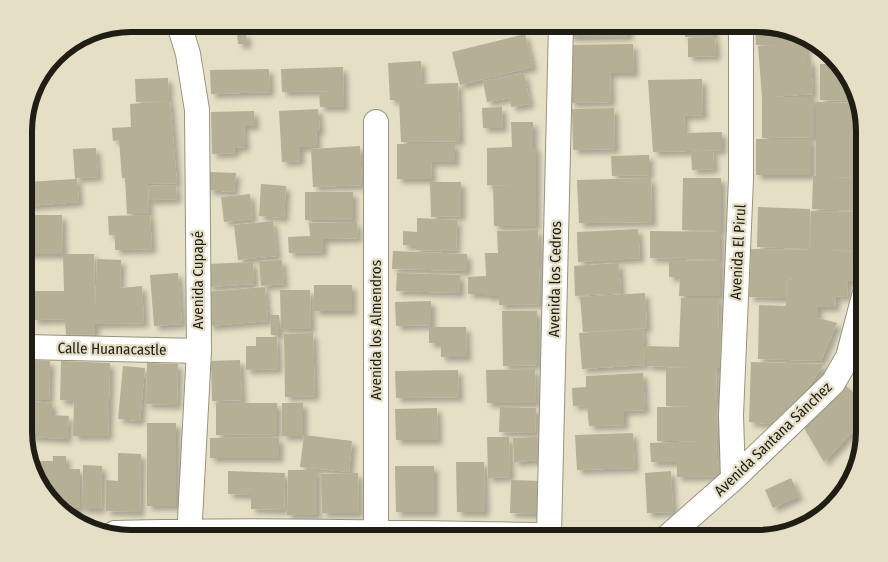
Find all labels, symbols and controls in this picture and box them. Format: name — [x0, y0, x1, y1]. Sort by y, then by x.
street label: Avenida El Pirul — [727, 204, 749, 300]
street label: Avenida los Cedros — [545, 221, 565, 337]
street label: Avenida Cupapé — [189, 231, 207, 329]
street label: Avenida los Almendros — [367, 260, 385, 400]
street label: Calle Huanacastle — [57, 339, 167, 359]
street label: Avenida Santana Sánchez — [710, 378, 836, 500]

